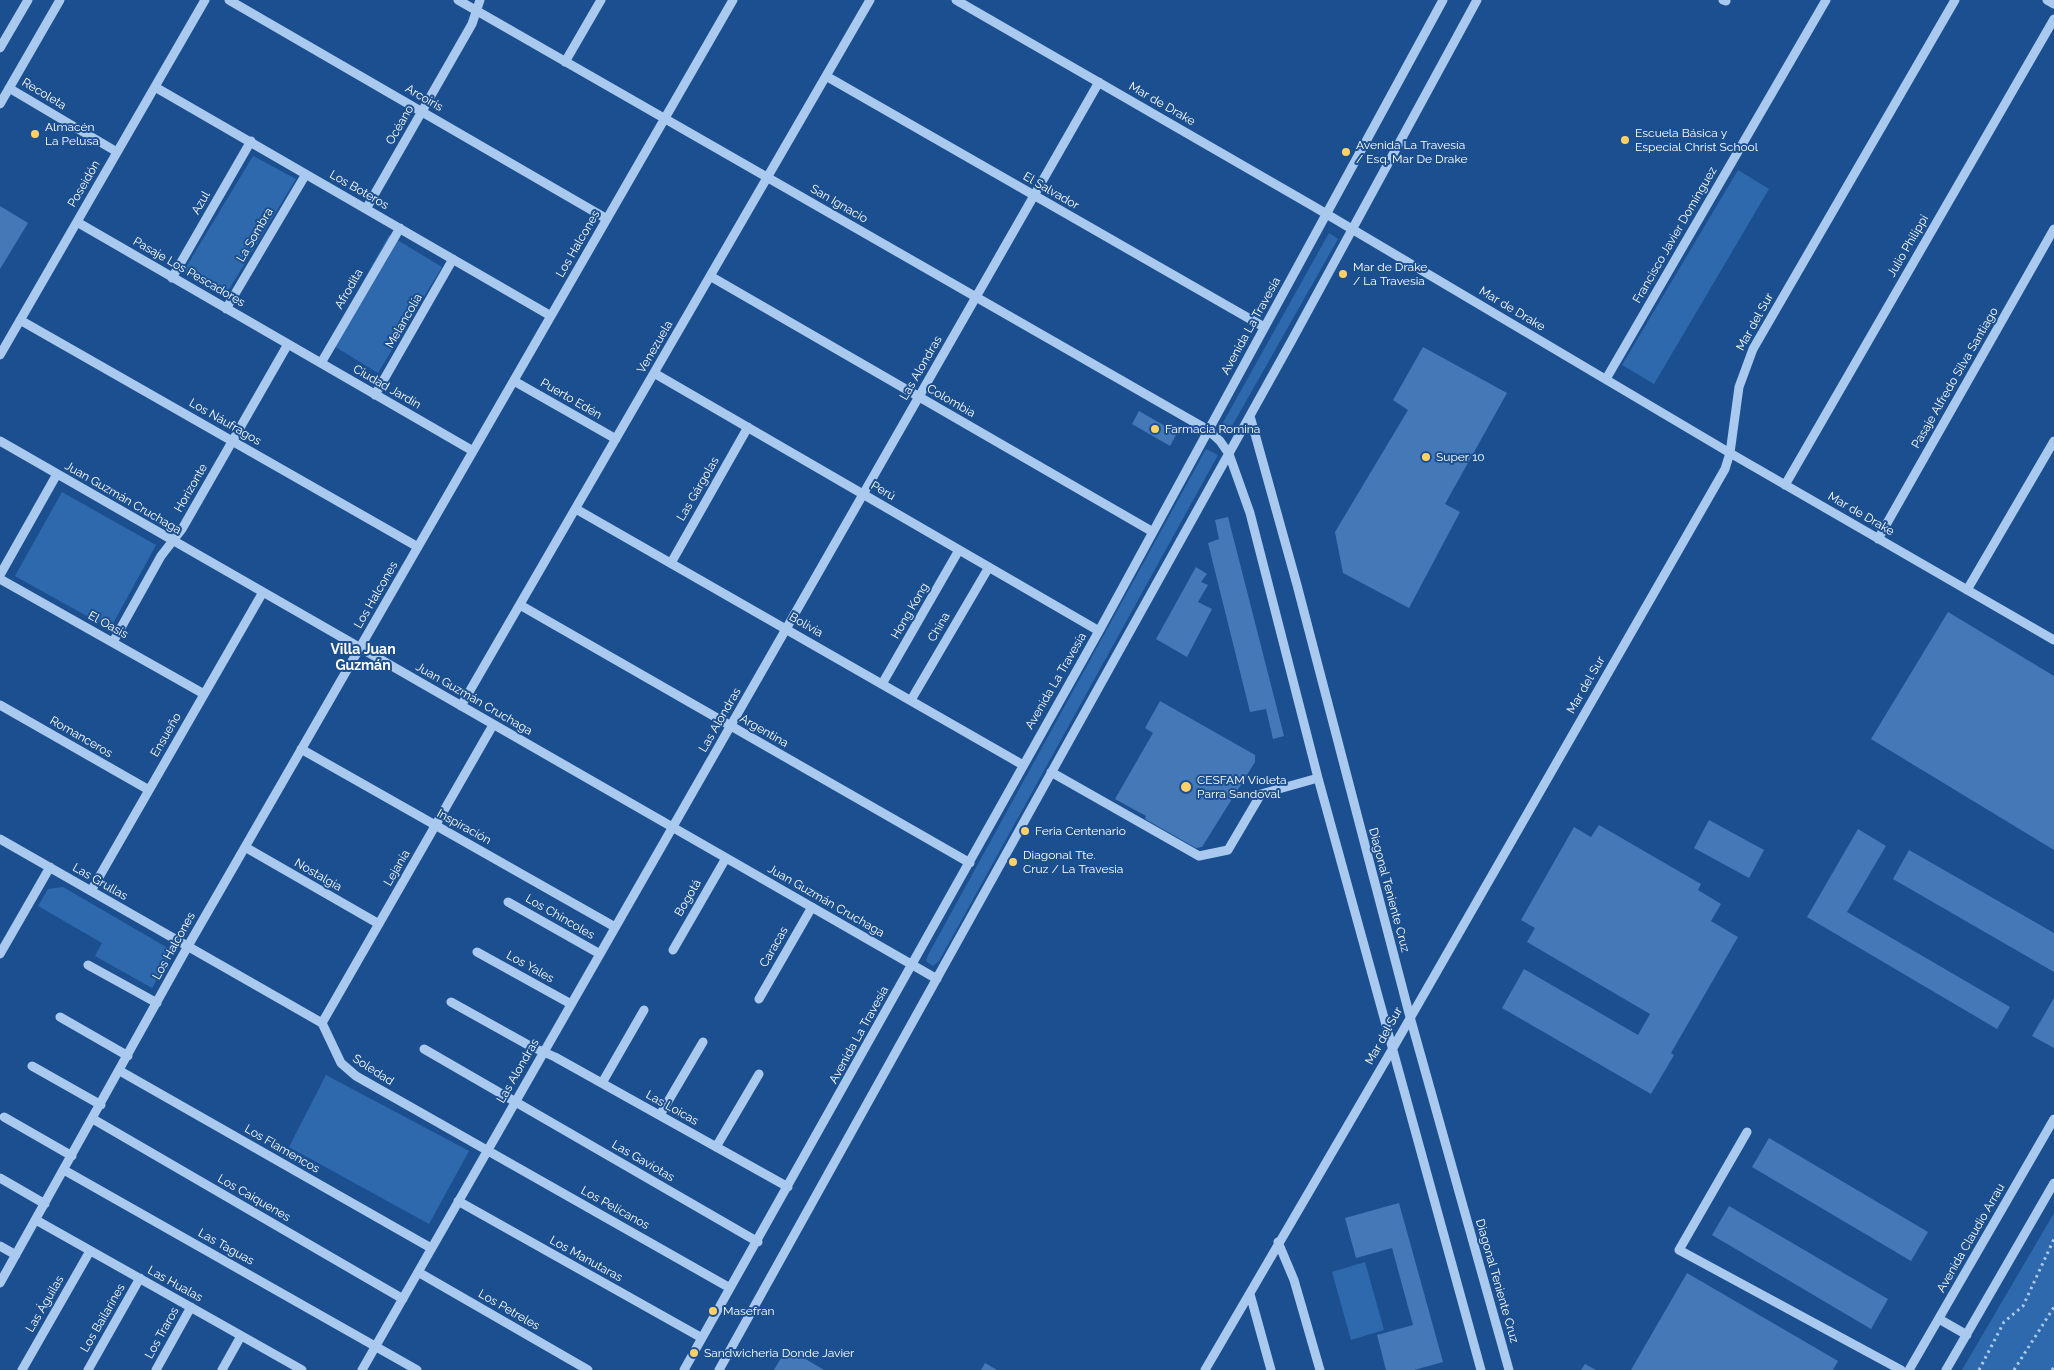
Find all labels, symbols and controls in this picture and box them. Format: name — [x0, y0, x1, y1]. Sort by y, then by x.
street label: Recoleta — [19, 75, 69, 113]
street label: Mar de Drake — [1126, 79, 1198, 129]
street label: Arcoiris — [403, 82, 445, 114]
street label: Océano — [383, 103, 417, 147]
place label: Almacén La Pelusa — [45, 120, 99, 148]
place label: Escuela Básica y Especial Christ School — [1635, 126, 1758, 154]
marker: Almacén La Pelusa — [29, 128, 41, 140]
marker: Escuela Básica y Especial Christ School — [1619, 134, 1631, 146]
place label: Avenida La Travesía / Esq. Mar De Drake — [1356, 138, 1467, 166]
marker: Avenida La Travesía / Esq. Mar De Drake — [1340, 146, 1352, 158]
street label: Poseidón — [65, 158, 103, 210]
street label: Francisco Javier Domínguez — [1630, 164, 1720, 306]
street label: Los Boteros — [327, 167, 391, 213]
street label: El Salvador — [1021, 169, 1081, 213]
street label: San Ignacio — [808, 182, 870, 226]
street label: Azul — [189, 189, 213, 217]
street label: La Sombra — [234, 205, 276, 265]
street label: Los Halcones — [553, 208, 603, 280]
street label: Julio Philippi — [1884, 212, 1932, 280]
street label: Pasaje Los Pescadores — [131, 234, 247, 310]
place label: Mar de Drake / La Travesia — [1353, 260, 1427, 288]
street label: Afrodita — [332, 266, 366, 312]
marker: Mar de Drake / La Travesia — [1337, 268, 1349, 280]
street label: Avenida La Travesía — [1218, 275, 1284, 377]
street label: Mar de Drake — [1476, 284, 1548, 334]
street label: Melancolía — [383, 291, 425, 351]
street label: Mar del Sur — [1733, 291, 1777, 353]
street label: Pasaje Alfredo Silva Santiago — [1909, 305, 2001, 451]
street label: Venezuela — [634, 318, 676, 376]
street label: Las Alondras — [897, 333, 945, 403]
street label: Ciudad Jardín — [351, 362, 423, 412]
street label: Puerto Edén — [538, 376, 604, 422]
street label: Colombia — [924, 381, 978, 421]
street label: Los Náufragos — [186, 396, 264, 448]
place label: Farmacia Romina — [1165, 422, 1260, 436]
marker: Farmacia Romina — [1149, 423, 1161, 435]
place label: Super 10 — [1436, 450, 1485, 464]
marker: Super 10 — [1420, 451, 1432, 463]
street label: Las Gárgolas — [674, 454, 722, 524]
street label: Juan Guzmán Cruchaga — [62, 459, 184, 537]
street label: Horizonte — [171, 461, 211, 515]
street label: Perú — [868, 478, 898, 504]
street label: Mar de Drake — [1825, 489, 1897, 539]
street label: Los Halcones — [351, 559, 401, 631]
street label: Hong Kong — [888, 580, 932, 642]
street label: El Oasis — [86, 608, 130, 642]
street label: Bolivia — [787, 610, 825, 640]
street label: China — [925, 610, 953, 644]
street label: Avenida La Travesía — [1022, 630, 1090, 732]
district label: Villa Juan Guzmán — [330, 642, 396, 674]
street label: Mar del Sur — [1564, 654, 1608, 716]
street label: Juan Guzmán Cruchaga — [413, 660, 535, 738]
street label: Las Alondras — [696, 685, 744, 755]
street label: Ensueño — [148, 710, 184, 760]
street label: Argentina — [737, 711, 791, 751]
street label: Romanceros — [47, 713, 115, 761]
place label: CESFAM Violeta Parra Sandoval — [1197, 773, 1287, 801]
marker: CESFAM Violeta Parra Sandoval — [1179, 780, 1193, 794]
street label: Inspiración — [434, 806, 494, 848]
place label: Feria Centenario — [1035, 824, 1126, 838]
marker: Feria Centenario — [1019, 825, 1031, 837]
street label: Diagonal Teniente Cruz — [1365, 826, 1413, 954]
street label: Lejanía — [381, 847, 413, 889]
place label: Diagonal Tte. Cruz / La Travesia — [1023, 848, 1123, 876]
street label: Nostalgia — [292, 856, 344, 894]
marker: Diagonal Tte. Cruz / La Travesia — [1007, 856, 1019, 868]
street label: Las Grullas — [70, 860, 130, 904]
street label: Juan Guzmán Cruchaga — [765, 862, 887, 940]
street label: Bogotá — [672, 877, 704, 919]
street label: Los Chincoles — [523, 891, 597, 943]
street label: Los Halcones — [150, 910, 198, 982]
street label: Caracas — [757, 924, 791, 970]
street label: Los Yales — [504, 948, 556, 986]
street label: Avenida La Travesía — [826, 984, 892, 1086]
street label: Mar del Sur — [1362, 1005, 1406, 1067]
street label: Las Alondras — [494, 1036, 542, 1106]
street label: Soledad — [350, 1051, 396, 1089]
street label: Las Loicas — [643, 1088, 701, 1128]
street label: Los Flamencos — [242, 1122, 322, 1176]
street label: Las Gaviotas — [609, 1137, 677, 1185]
street label: Los Caiquenes — [215, 1171, 293, 1225]
street label: Avenida Claudio Arrau — [1934, 1181, 2008, 1295]
street label: Los Pelícanos — [578, 1183, 652, 1233]
street label: Diagonal Teniente Cruz — [1472, 1217, 1522, 1345]
street label: Las Taguas — [195, 1226, 257, 1268]
street label: Los Manutaras — [547, 1233, 625, 1285]
street label: Las Hualas — [145, 1263, 205, 1305]
street label: Las Águilas — [23, 1273, 67, 1335]
street label: Los Bailarines — [78, 1281, 128, 1355]
street label: Los Petreles — [476, 1287, 542, 1333]
place label: Masefran — [723, 1304, 774, 1318]
street label: Los Traros — [142, 1305, 182, 1361]
marker: Masefran — [707, 1305, 719, 1317]
place label: Sandwicheria Donde Javier — [704, 1346, 854, 1360]
marker: Sandwicheria Donde Javier — [688, 1347, 700, 1359]

